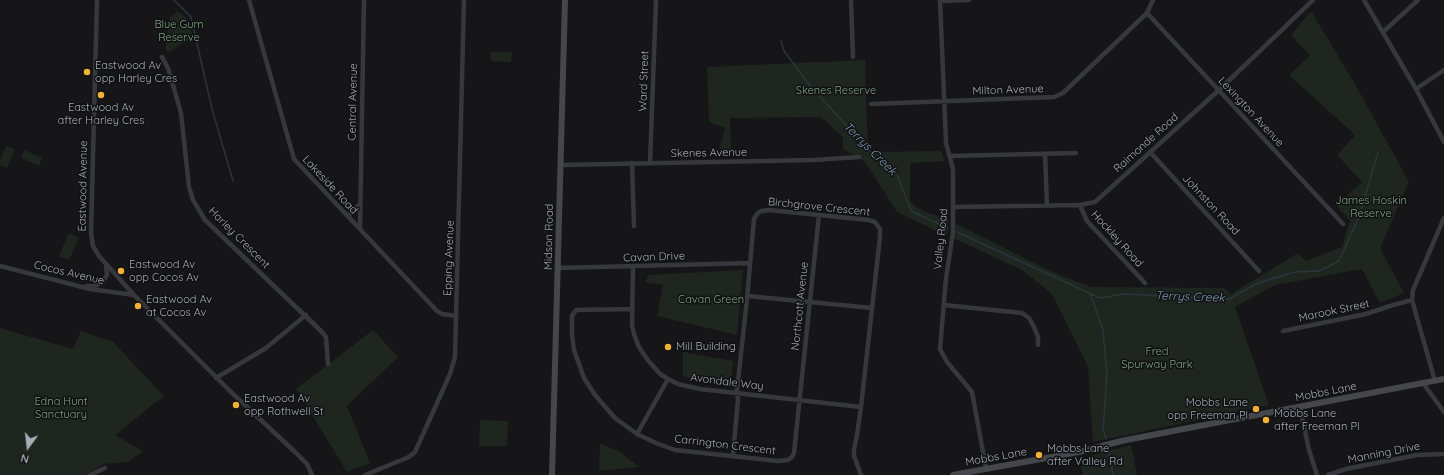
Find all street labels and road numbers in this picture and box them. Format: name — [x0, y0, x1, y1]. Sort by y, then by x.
street label: Ward Street — [636, 50, 652, 112]
street label: Central Avenue — [346, 63, 360, 141]
street label: Lexington Avenue — [1215, 75, 1287, 149]
street label: Milton Avenue — [972, 82, 1044, 98]
street label: Raimonde Road — [1111, 110, 1181, 176]
street label: Eastwood Avenue — [76, 140, 90, 232]
street label: Skenes Avenue — [671, 146, 747, 160]
street label: Lakeside Road — [300, 153, 360, 217]
street label: Johnston Road — [1180, 172, 1242, 238]
street label: Birchgrove Crescent — [767, 195, 871, 219]
street label: Midson Road — [542, 204, 556, 270]
street label: Harley Crescent — [206, 205, 272, 271]
street label: Valley Road — [931, 208, 951, 270]
street label: Hockley Road — [1088, 208, 1146, 270]
street label: Epping Avenue — [441, 220, 457, 296]
street label: Cavan Drive — [623, 249, 685, 265]
street label: Cocos Avenue — [32, 258, 106, 288]
street label: Northcott Avenue — [789, 261, 811, 351]
street label: Marook Street — [1297, 297, 1371, 325]
street label: Avondale Way — [689, 371, 765, 393]
street label: Mobbs Lane — [1294, 380, 1358, 404]
street label: Carrington Crescent — [674, 432, 776, 458]
street label: Manning Drive — [1347, 440, 1421, 466]
street label: Mobbs Lane — [964, 445, 1028, 469]

